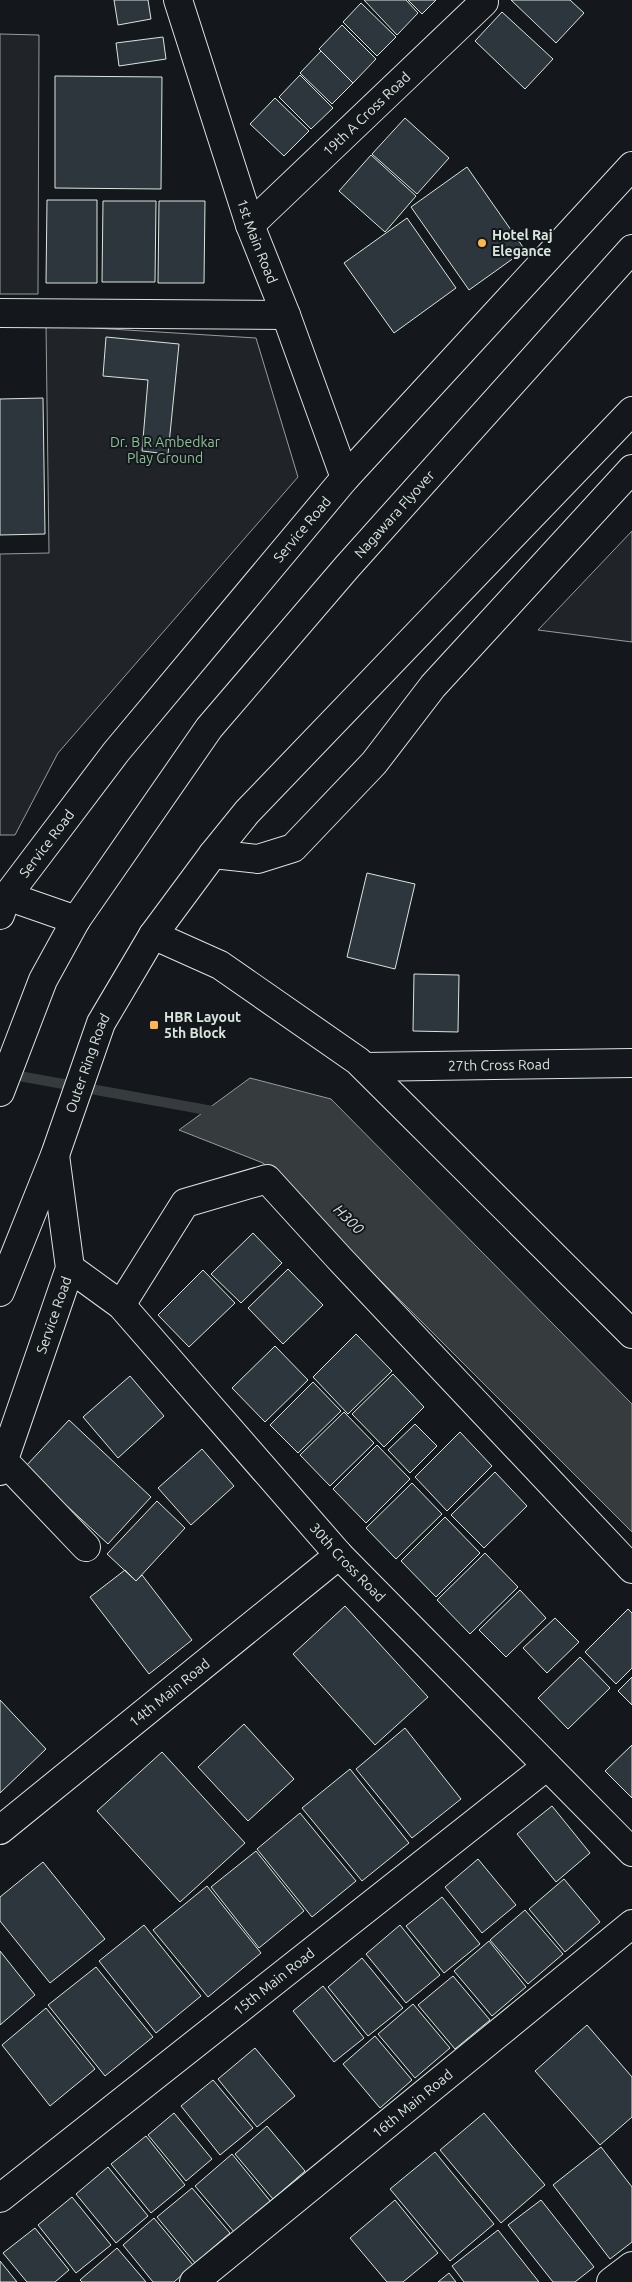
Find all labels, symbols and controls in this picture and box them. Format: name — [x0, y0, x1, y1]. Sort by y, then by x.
street label: 19th A Cross Road — [320, 69, 414, 159]
street label: 1st Main Road — [234, 197, 281, 286]
place label: Hotel Raj Elegance — [492, 227, 553, 259]
marker: Hotel Raj Elegance — [476, 237, 488, 249]
park label: Dr. B R Ambedkar Play Ground — [110, 434, 221, 466]
street label: Nagawara Flyover — [351, 467, 438, 561]
street label: Service Road — [270, 493, 334, 565]
street label: Service Road — [16, 807, 77, 881]
place label: HBR Layout 5th Block — [164, 1009, 241, 1041]
street label: Outer Ring Road — [62, 1011, 113, 1115]
marker: HBR Layout 5th Block — [148, 1019, 160, 1031]
street label: 27th Cross Road — [448, 1056, 550, 1074]
water label: H300 — [330, 1201, 368, 1237]
street label: Service Road — [33, 1274, 75, 1356]
street label: 30th Cross Road — [307, 1520, 389, 1605]
street label: 14th Main Road — [126, 1655, 213, 1730]
street label: 15th Main Road — [230, 1945, 318, 2019]
street label: 16th Main Road — [369, 2066, 456, 2141]

